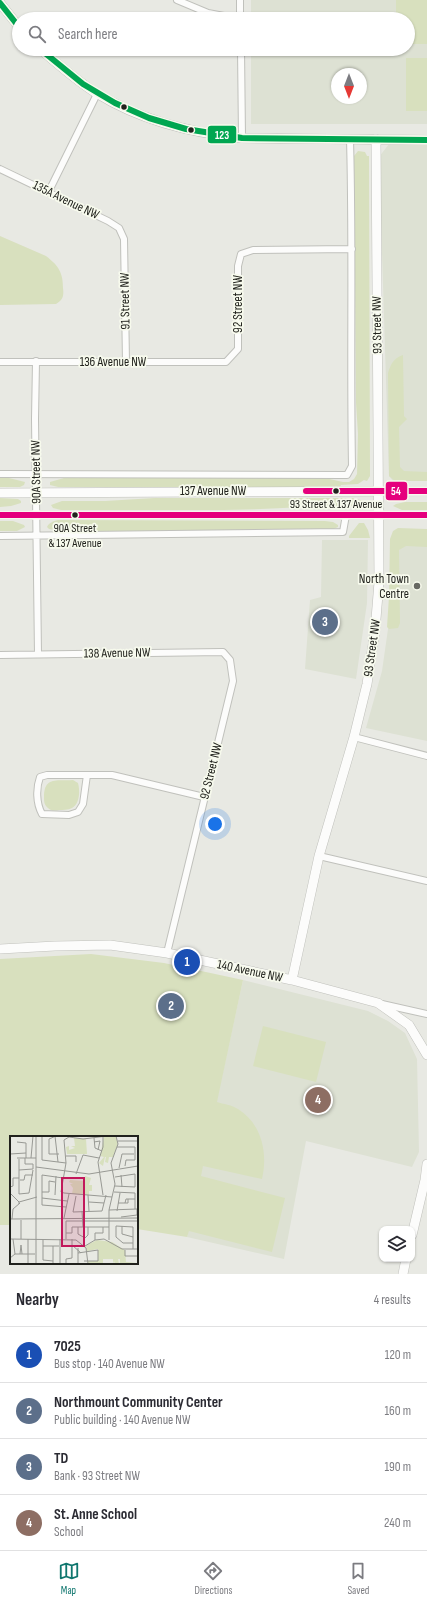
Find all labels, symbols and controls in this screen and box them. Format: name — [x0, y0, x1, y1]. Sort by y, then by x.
search box — [12, 12, 415, 56]
icon: search — [26, 23, 48, 45]
text: Search here — [58, 25, 118, 44]
north arrow — [331, 68, 367, 104]
unlabelled marker — [119, 102, 129, 112]
unlabelled marker — [186, 125, 196, 135]
line badge: 123 — [207, 125, 237, 144]
text: 123 — [215, 129, 229, 142]
street label: 135A Avenue NW — [30, 177, 102, 223]
street label: 91 Street NW — [116, 272, 133, 330]
street label: 92 Street NW — [230, 275, 246, 333]
street label: 93 Street NW — [368, 295, 386, 354]
street label: 136 Avenue NW — [80, 354, 147, 370]
street label: 90A Street NW — [27, 439, 45, 504]
line badge: 54 — [385, 481, 408, 501]
street label: 137 Avenue NW — [180, 483, 247, 499]
text: 54 — [391, 485, 401, 498]
marker: 93 Street & 137 Avenue — [331, 486, 341, 496]
place label: 93 Street & 137 Avenue — [290, 497, 383, 512]
marker: 90A Street & 137 Avenue — [70, 510, 80, 520]
place label: 90A Street & 137 Avenue — [48, 521, 102, 551]
place label: North Town Centre — [359, 571, 409, 602]
marker: North Town Centre — [412, 581, 422, 591]
pin: 3 — [312, 607, 338, 637]
street label: 93 Street NW — [360, 618, 384, 678]
street label: 138 Avenue NW — [84, 644, 151, 662]
street label: 92 Street NW — [196, 741, 226, 801]
your location — [205, 814, 225, 834]
pin: 1 — [174, 947, 200, 977]
street label: 140 Avenue NW — [216, 956, 285, 986]
pin: 2 — [158, 991, 184, 1021]
pin: 4 — [305, 1085, 331, 1115]
inset map — [10, 1136, 138, 1264]
map controls — [379, 1226, 415, 1262]
button: layers — [379, 1226, 415, 1262]
text: Nearby — [16, 1290, 59, 1310]
text: 4 results — [374, 1292, 411, 1308]
text: 7025 — [54, 1337, 81, 1356]
text: 1 — [26, 1347, 32, 1363]
text: 120 m — [385, 1347, 411, 1363]
text: Bus stop · 140 Avenue NW — [54, 1356, 165, 1372]
text: Northmount Community Center — [54, 1393, 223, 1412]
text: 2 — [26, 1403, 32, 1419]
text: 160 m — [385, 1403, 411, 1419]
text: Public building · 140 Avenue NW — [54, 1412, 190, 1428]
text: TD — [54, 1449, 68, 1468]
text: 3 — [26, 1459, 32, 1475]
text: 190 m — [384, 1459, 411, 1475]
text: Bank · 93 Street NW — [54, 1468, 140, 1484]
text: St. Anne School — [54, 1505, 137, 1524]
text: 4 — [26, 1515, 32, 1531]
text: 240 m — [384, 1515, 411, 1531]
text: School — [54, 1524, 84, 1540]
tab: Map — [58, 1560, 80, 1597]
tab: Directions — [195, 1560, 232, 1597]
tab: Saved — [347, 1560, 369, 1597]

